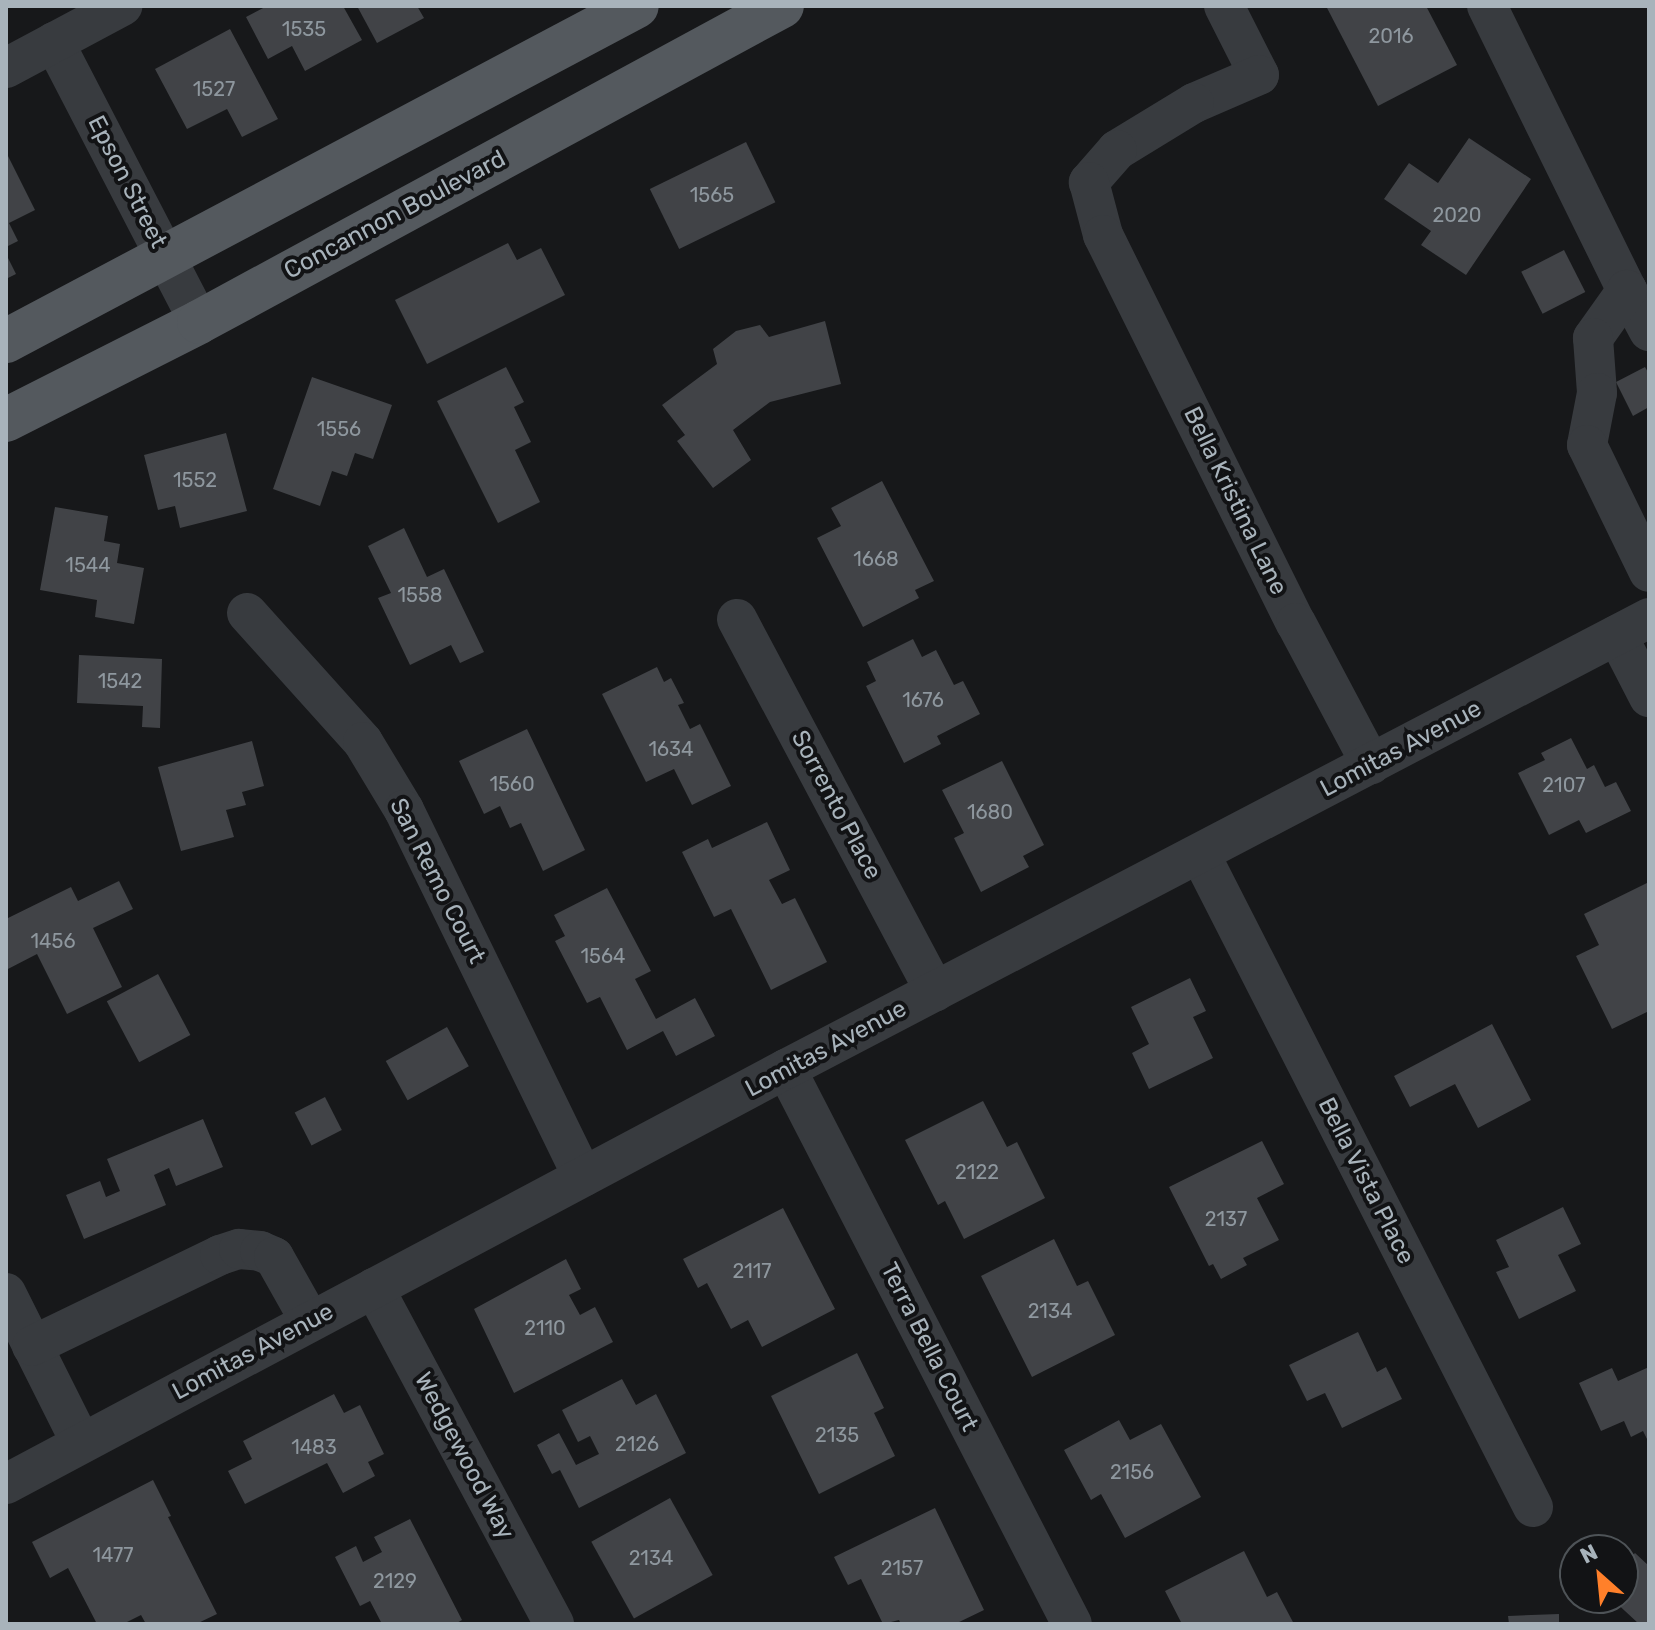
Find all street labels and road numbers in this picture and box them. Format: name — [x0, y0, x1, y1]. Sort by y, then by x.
street label: Epson Street — [81, 111, 173, 253]
street label: Concannon Boulevard — [279, 144, 511, 286]
street label: Bella Kristina Lane — [1177, 402, 1293, 600]
street label: Lomitas Avenue — [1315, 694, 1487, 804]
street label: Sorrento Place — [785, 726, 887, 884]
street label: San Remo Court — [383, 794, 491, 968]
street label: Lomitas Avenue — [740, 994, 912, 1104]
street label: Bella Vista Place — [1311, 1093, 1421, 1269]
street label: Terra Bella Court — [874, 1258, 984, 1436]
street label: Lomitas Avenue — [167, 1297, 339, 1407]
street label: Wedgewood Way — [408, 1367, 520, 1545]

